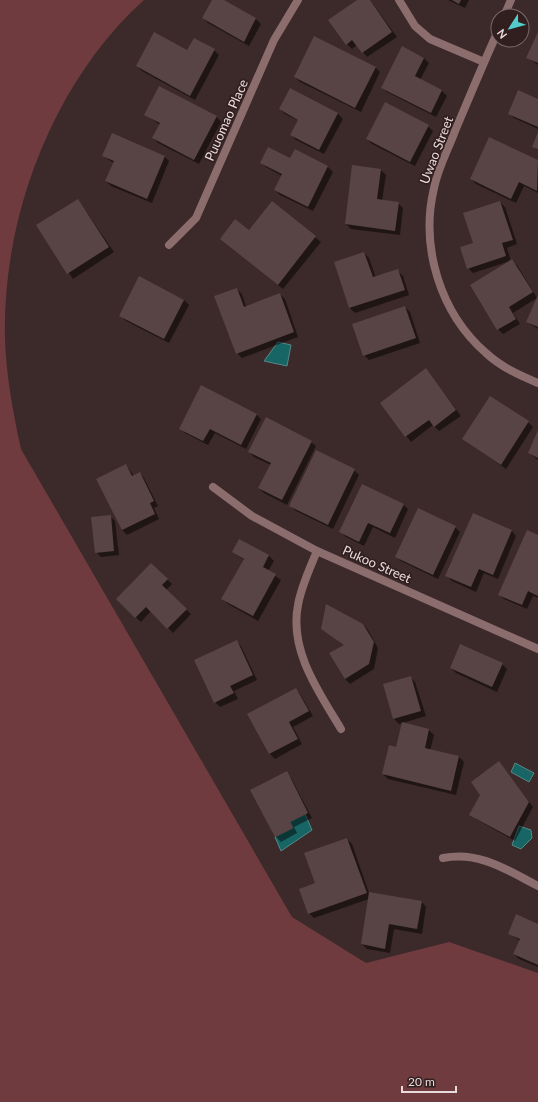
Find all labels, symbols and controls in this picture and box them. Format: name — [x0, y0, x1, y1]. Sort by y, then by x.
north arrow — [490, 8, 530, 48]
text: N — [494, 27, 509, 41]
street label: Puuomao Place — [201, 77, 251, 163]
street label: Uwao Street — [416, 114, 456, 186]
street label: Pukoo Street — [340, 542, 414, 586]
scale bar — [402, 1068, 456, 1094]
text: 20 m — [408, 1074, 435, 1089]

